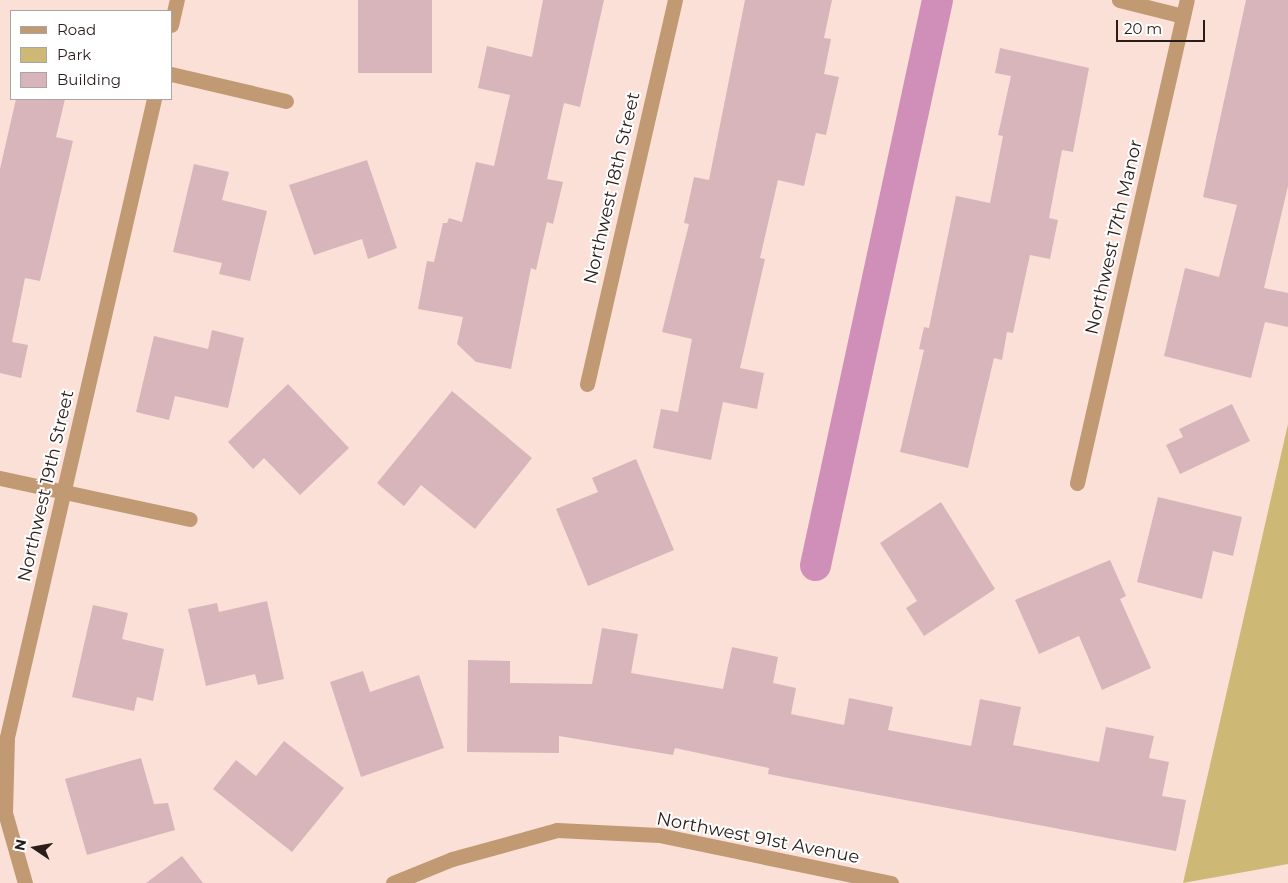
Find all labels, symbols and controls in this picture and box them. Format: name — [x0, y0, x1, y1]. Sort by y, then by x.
legend — [10, 10, 172, 100]
scale bar — [1118, 10, 1207, 42]
text: 20 m — [1124, 19, 1162, 38]
text: Road — [57, 20, 96, 39]
text: Park — [57, 45, 91, 64]
text: Building — [57, 70, 121, 89]
street label: Northwest 18th Street — [579, 90, 645, 286]
street label: Northwest 17th Manor — [1081, 137, 1147, 337]
street label: Northwest 19th Street — [13, 388, 79, 584]
street label: Northwest 91st Avenue — [655, 808, 861, 868]
north arrow — [10, 823, 60, 873]
text: N — [10, 837, 30, 852]

